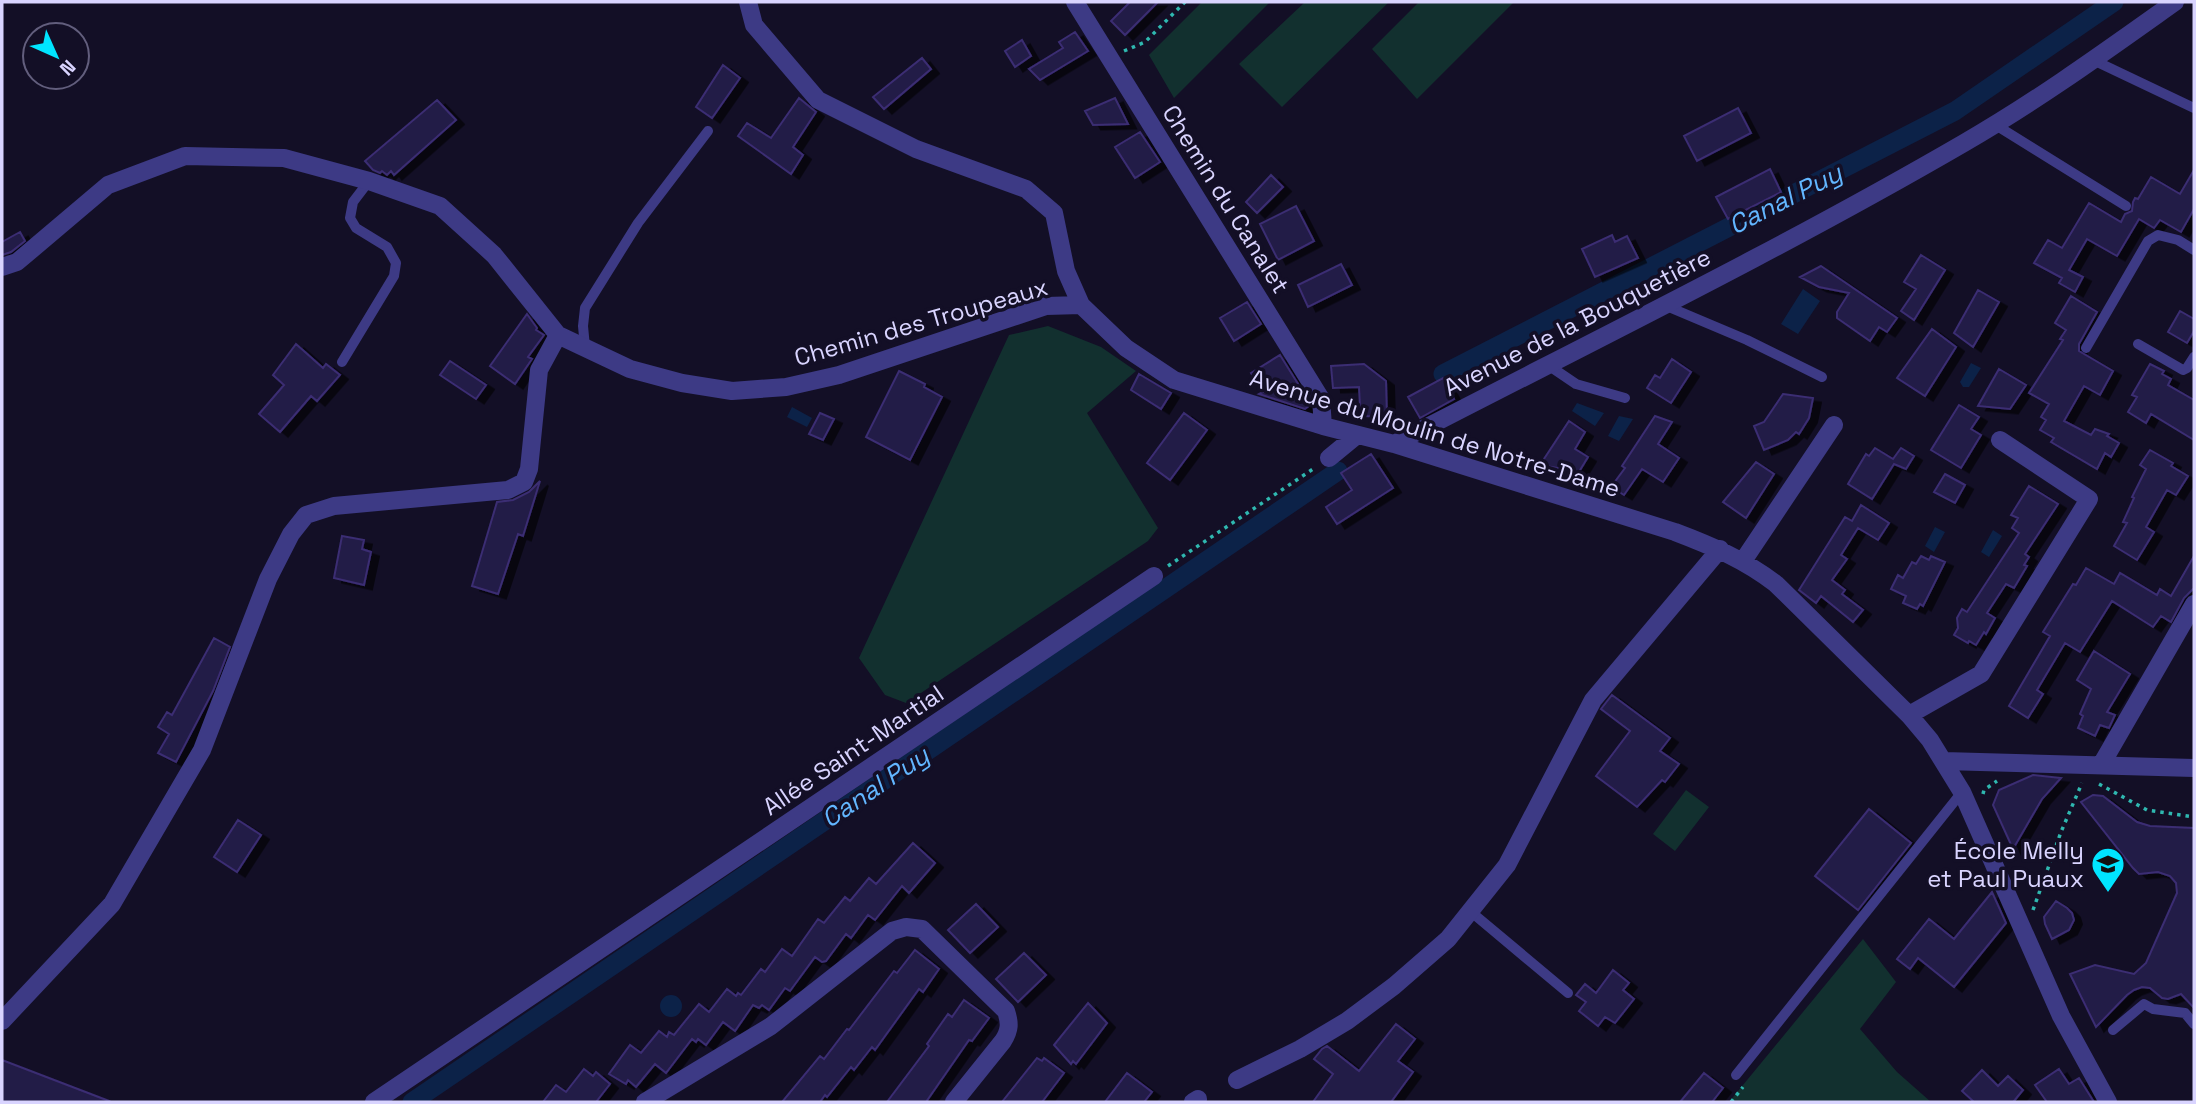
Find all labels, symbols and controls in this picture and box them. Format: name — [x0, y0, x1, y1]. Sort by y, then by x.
north arrow — [21, 21, 91, 91]
text: N — [54, 54, 81, 81]
street label: Chemin du Canalet — [1156, 99, 1296, 299]
water label: Canal Puy — [1722, 155, 1848, 242]
street label: Avenue de la Bouquetière — [1438, 241, 1716, 403]
street label: Chemin des Troupeaux — [791, 271, 1051, 373]
street label: Avenue du Moulin de Notre-Dame — [1246, 362, 1624, 504]
street label: Allée Saint-Martial — [756, 678, 950, 822]
water label: Canal Puy — [814, 738, 936, 835]
place label: École Melly et Paul Puaux — [1927, 835, 2084, 894]
school or university icon: École Melly et Paul Puaux — [2089, 845, 2127, 894]

